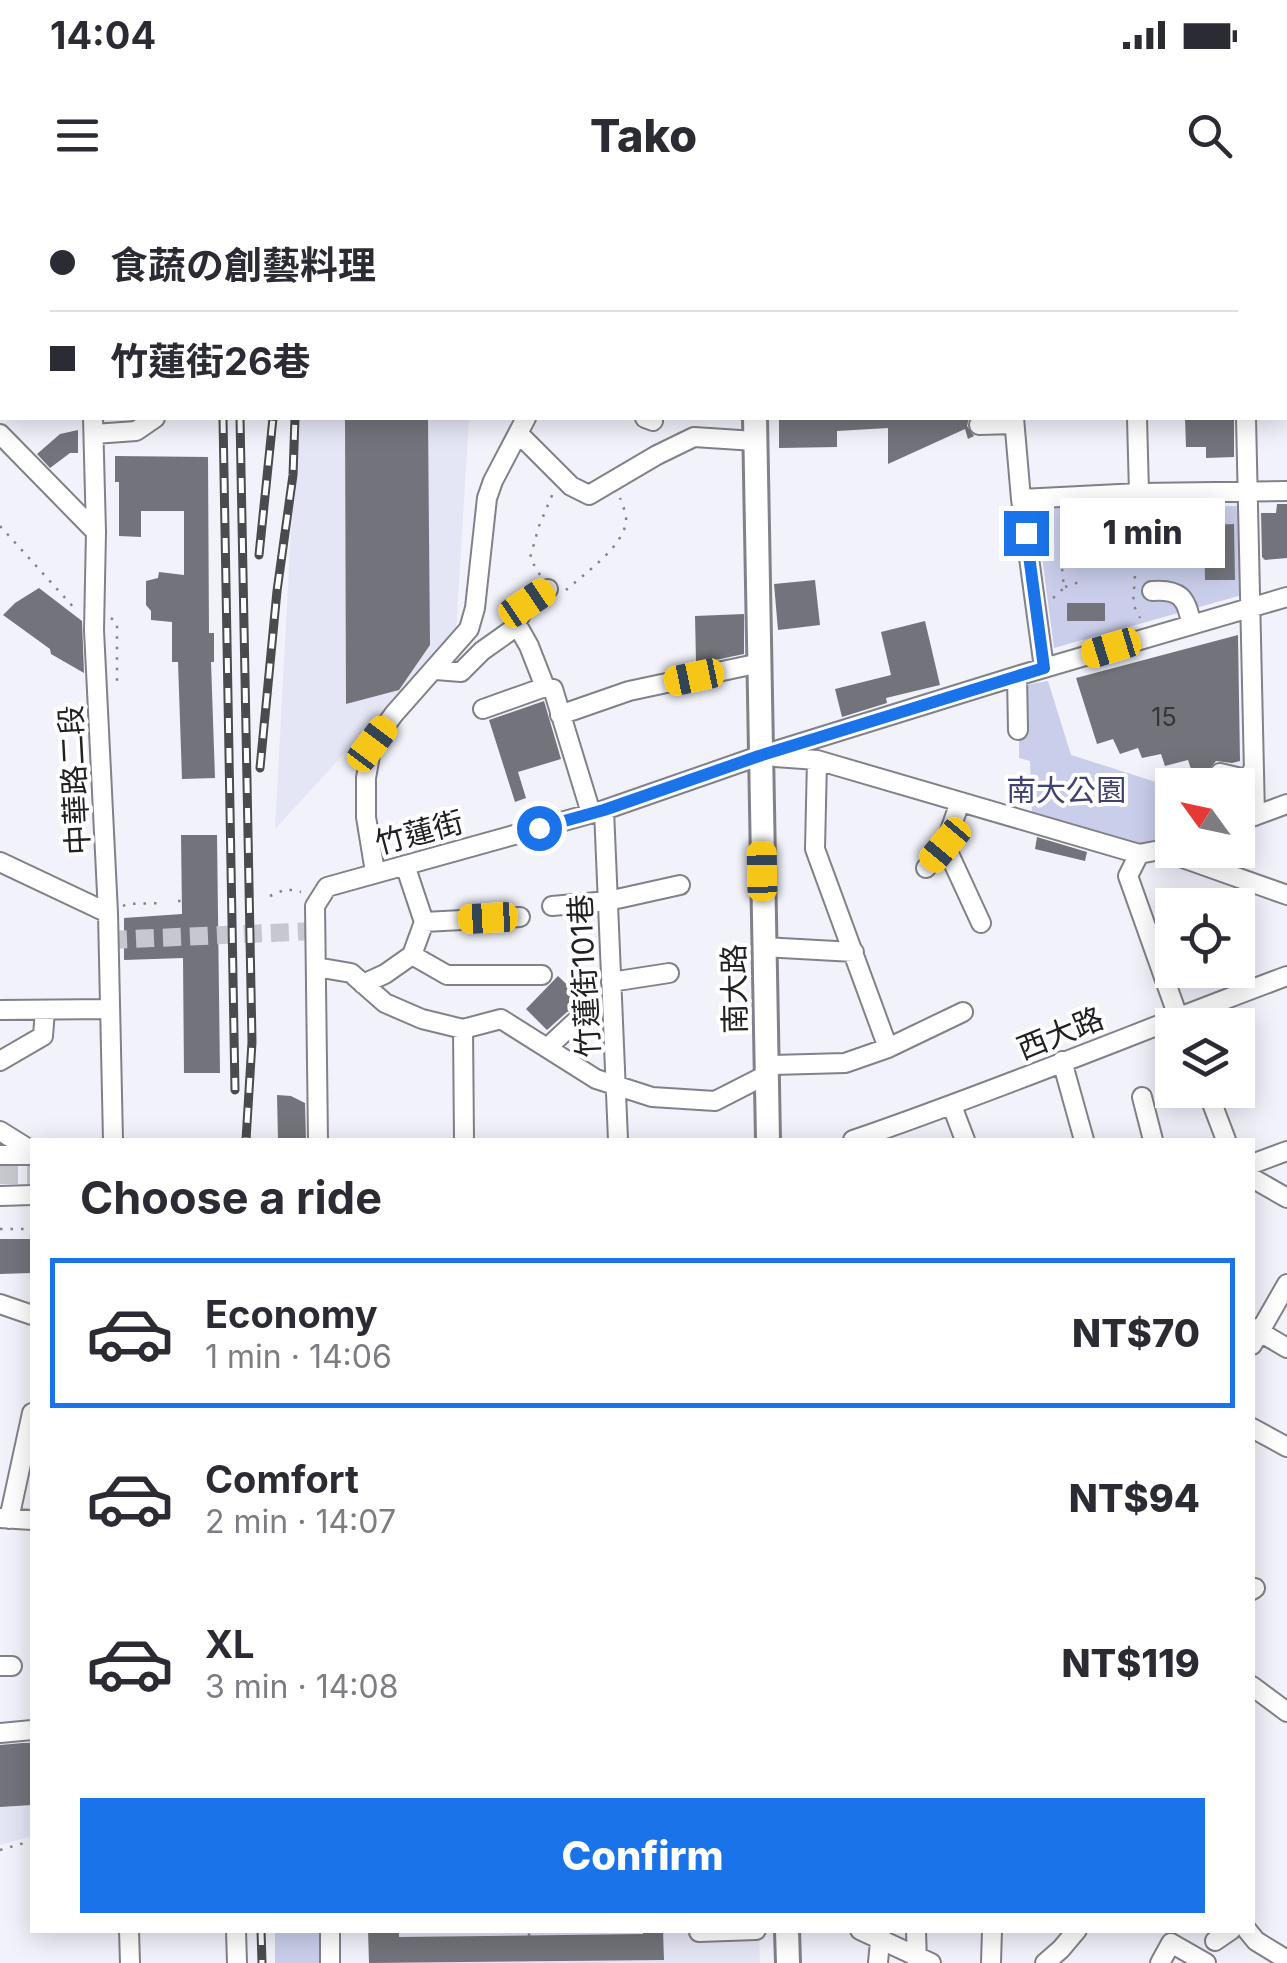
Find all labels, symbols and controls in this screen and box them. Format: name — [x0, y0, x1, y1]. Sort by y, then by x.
text: 14:04 — [50, 12, 156, 58]
icon: menu — [50, 108, 105, 163]
text: Tako — [590, 108, 697, 163]
icon: search — [1182, 108, 1237, 163]
text: 食蔬の創藝料理 — [110, 242, 376, 288]
text: 竹蓮街26巷 — [110, 338, 311, 384]
callout: 1 min — [1061, 498, 1226, 568]
route end — [1004, 511, 1049, 556]
text: 1 min — [1102, 513, 1183, 552]
car — [494, 574, 560, 632]
car — [1078, 625, 1144, 671]
car — [662, 656, 726, 698]
house number: 15 — [1151, 702, 1177, 732]
street label: 中華路二段 — [52, 704, 96, 856]
car — [342, 711, 402, 777]
north arrow — [1155, 768, 1255, 868]
map controls — [1155, 768, 1255, 1108]
park label: 南大公園 — [1006, 772, 1126, 808]
street label: 竹蓮街 — [371, 803, 467, 861]
route start — [517, 806, 562, 851]
car — [914, 812, 976, 878]
car — [746, 841, 778, 901]
button: locate — [1155, 888, 1255, 988]
street label: 竹蓮街101巷 — [562, 893, 606, 1059]
car — [457, 901, 519, 935]
street label: 南大路 — [715, 944, 753, 1034]
street label: 西大路 — [1012, 999, 1108, 1067]
button: layers — [1155, 1008, 1255, 1108]
text: Choose a ride — [80, 1170, 382, 1225]
icon: car — [85, 1288, 175, 1378]
text: Economy — [205, 1291, 378, 1337]
text: NT$70 — [1072, 1310, 1200, 1356]
text: 1 min · 14:06 — [205, 1337, 392, 1376]
icon: car — [85, 1453, 175, 1543]
text: Comfort — [205, 1456, 359, 1502]
text: NT$94 — [1069, 1475, 1200, 1521]
text: 2 min · 14:07 — [205, 1502, 396, 1541]
icon: car — [85, 1618, 175, 1708]
text: XL — [205, 1621, 255, 1667]
text: NT$119 — [1061, 1640, 1200, 1686]
text: 3 min · 14:08 — [205, 1667, 399, 1706]
button: Confirm — [80, 1798, 1205, 1913]

